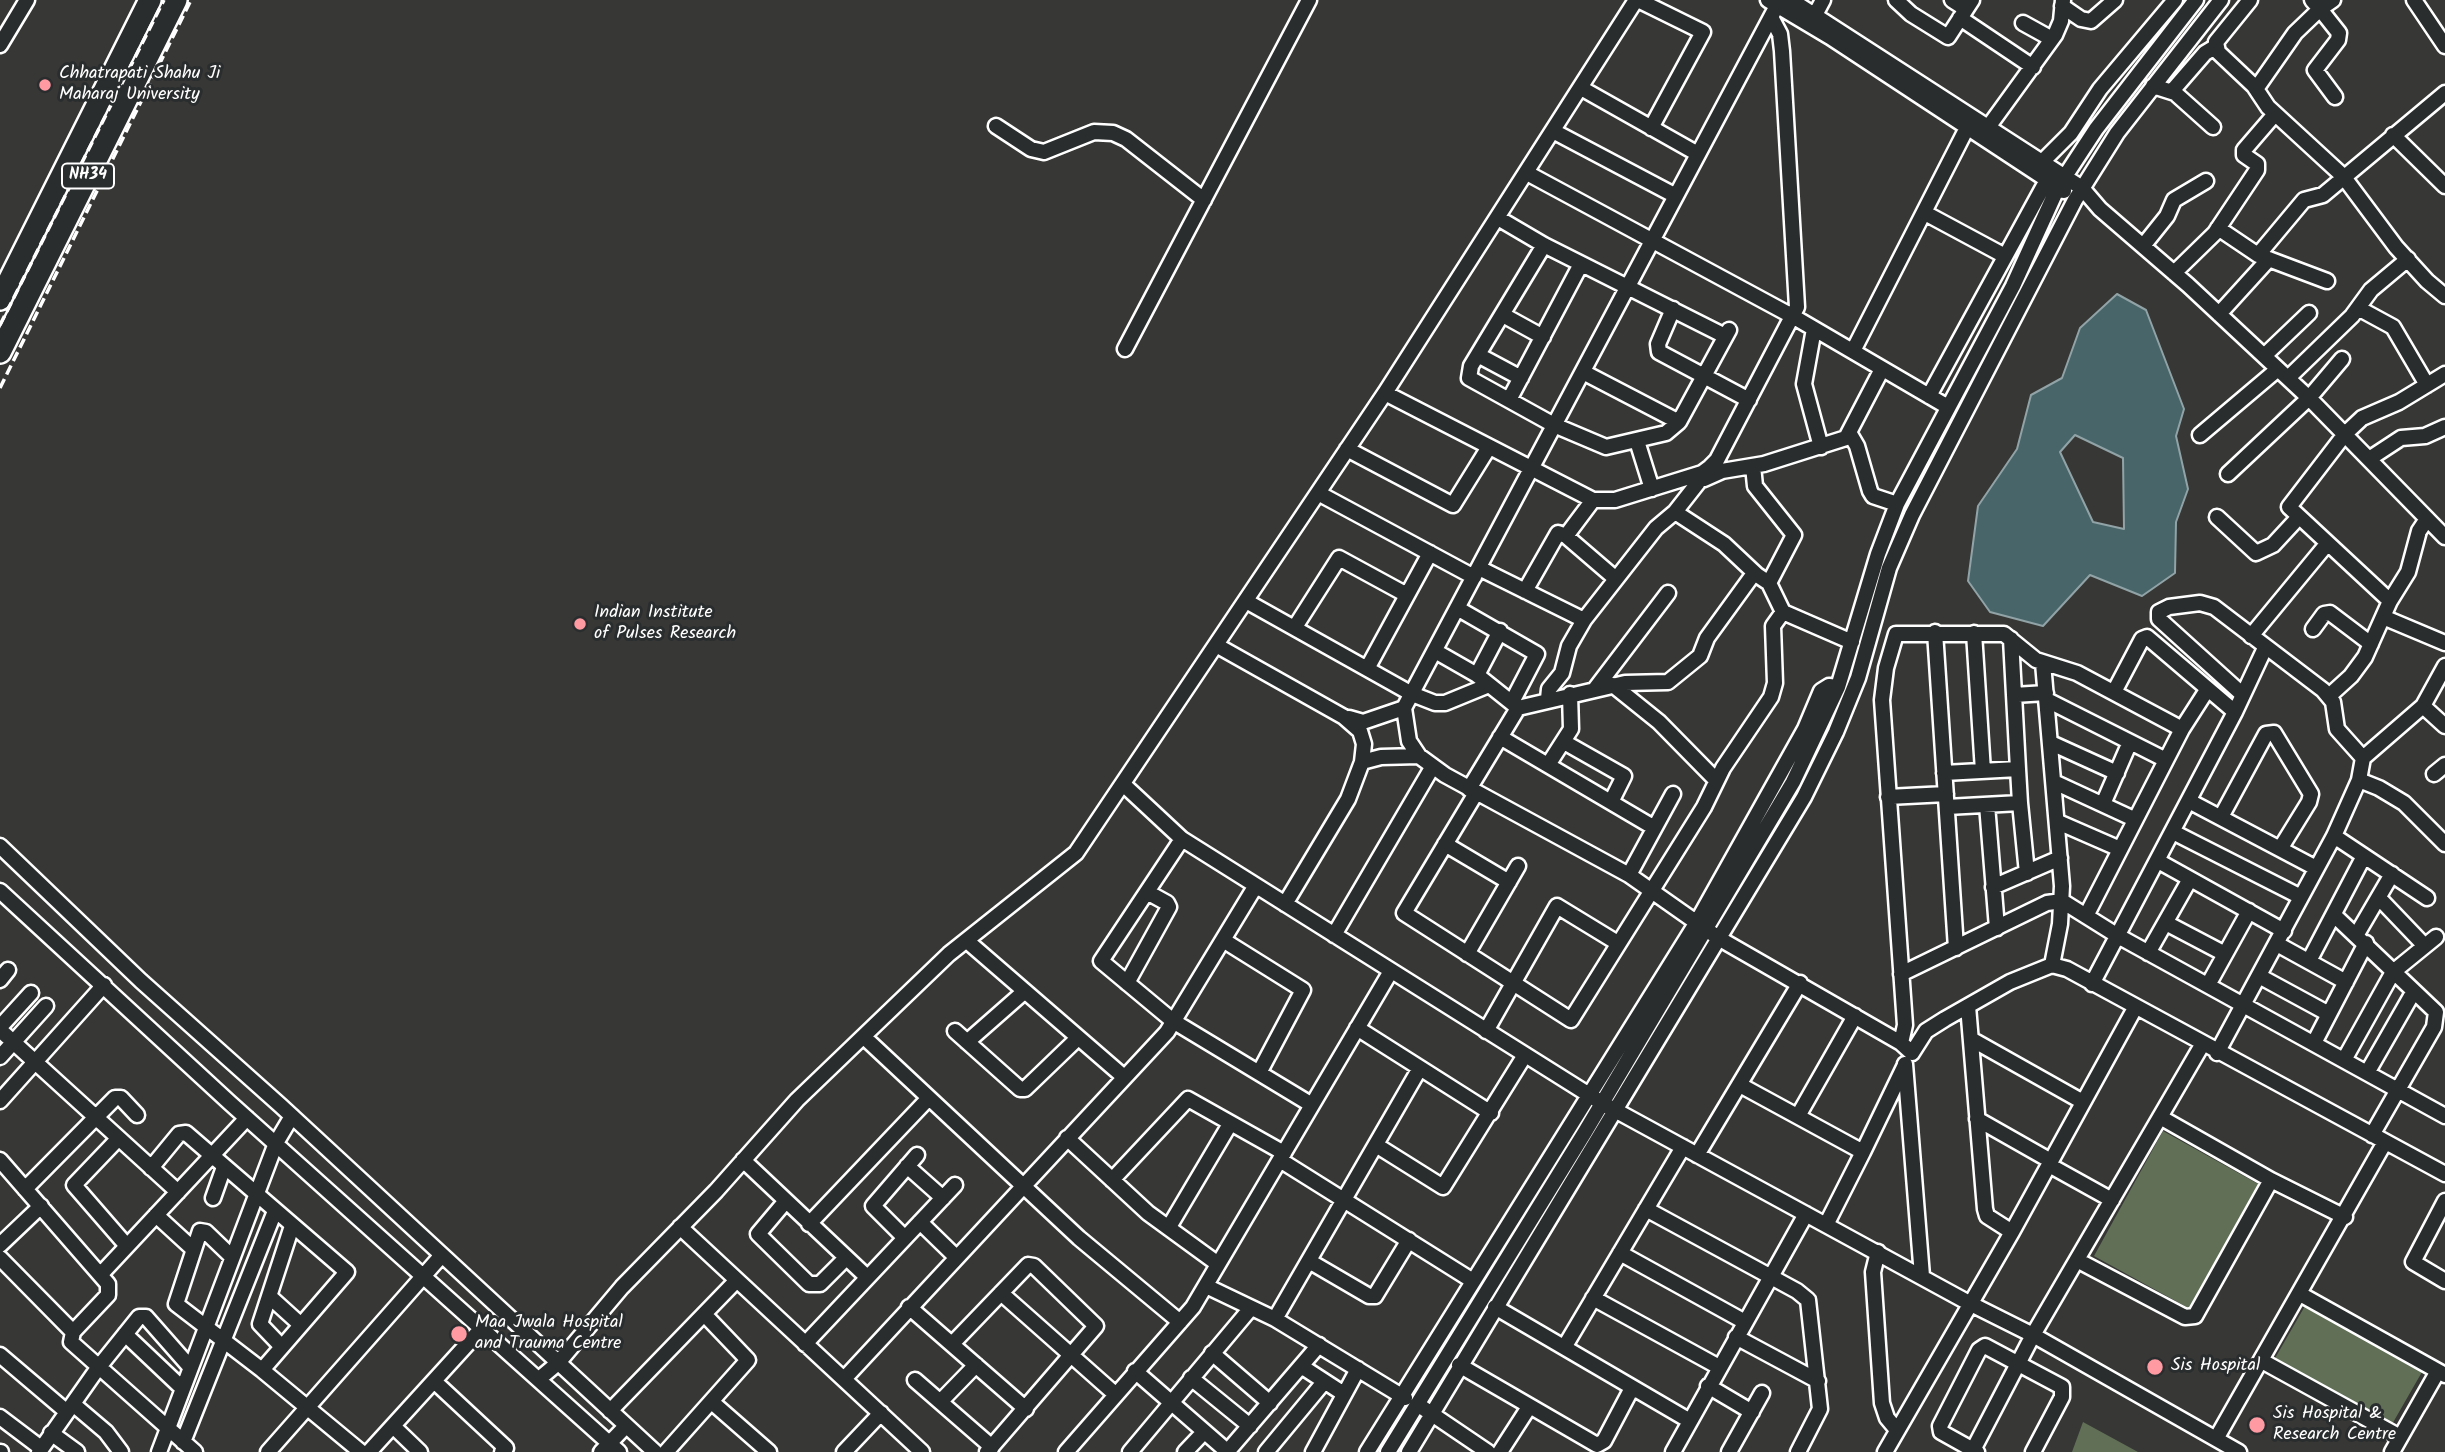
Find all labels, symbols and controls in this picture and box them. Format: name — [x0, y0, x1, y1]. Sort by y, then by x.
place label: Chhatrapati Shahu Ji Maharaj University — [59, 64, 220, 106]
marker: Chhatrapati Shahu Ji Maharaj University — [37, 77, 53, 93]
road number: NH34 — [62, 164, 114, 188]
place label: Indian Institute of Pulses Research — [594, 603, 736, 646]
marker: Indian Institute of Pulses Research — [572, 616, 588, 632]
place label: Maa Jwala Hospital and Trauma Centre — [475, 1313, 623, 1356]
marker: Maa Jwala Hospital and Trauma Centre — [449, 1324, 469, 1344]
place label: Sis Hospital — [2171, 1356, 2260, 1378]
marker: Sis Hospital — [2145, 1357, 2165, 1377]
place label: Sis Hospital & Research Centre — [2273, 1404, 2396, 1446]
marker: Sis Hospital & Research Centre — [2247, 1415, 2267, 1435]

